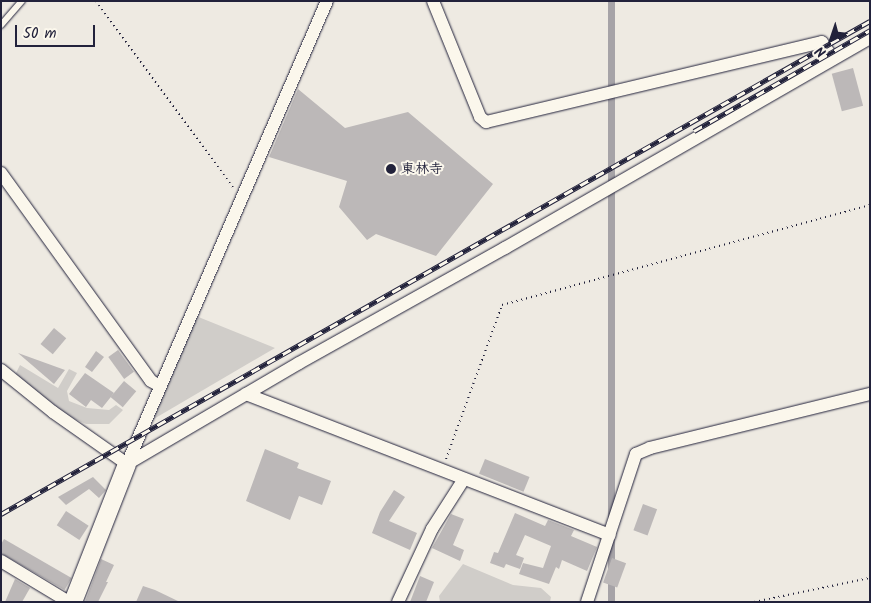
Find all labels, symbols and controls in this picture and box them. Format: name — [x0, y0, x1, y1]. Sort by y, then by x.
scale bar — [18, 15, 98, 47]
north arrow — [806, 15, 856, 65]
text: 50 m — [23, 22, 57, 46]
text: N — [811, 40, 832, 63]
place label: 東林寺 — [401, 161, 443, 177]
marker: 東林寺 — [385, 163, 397, 175]

